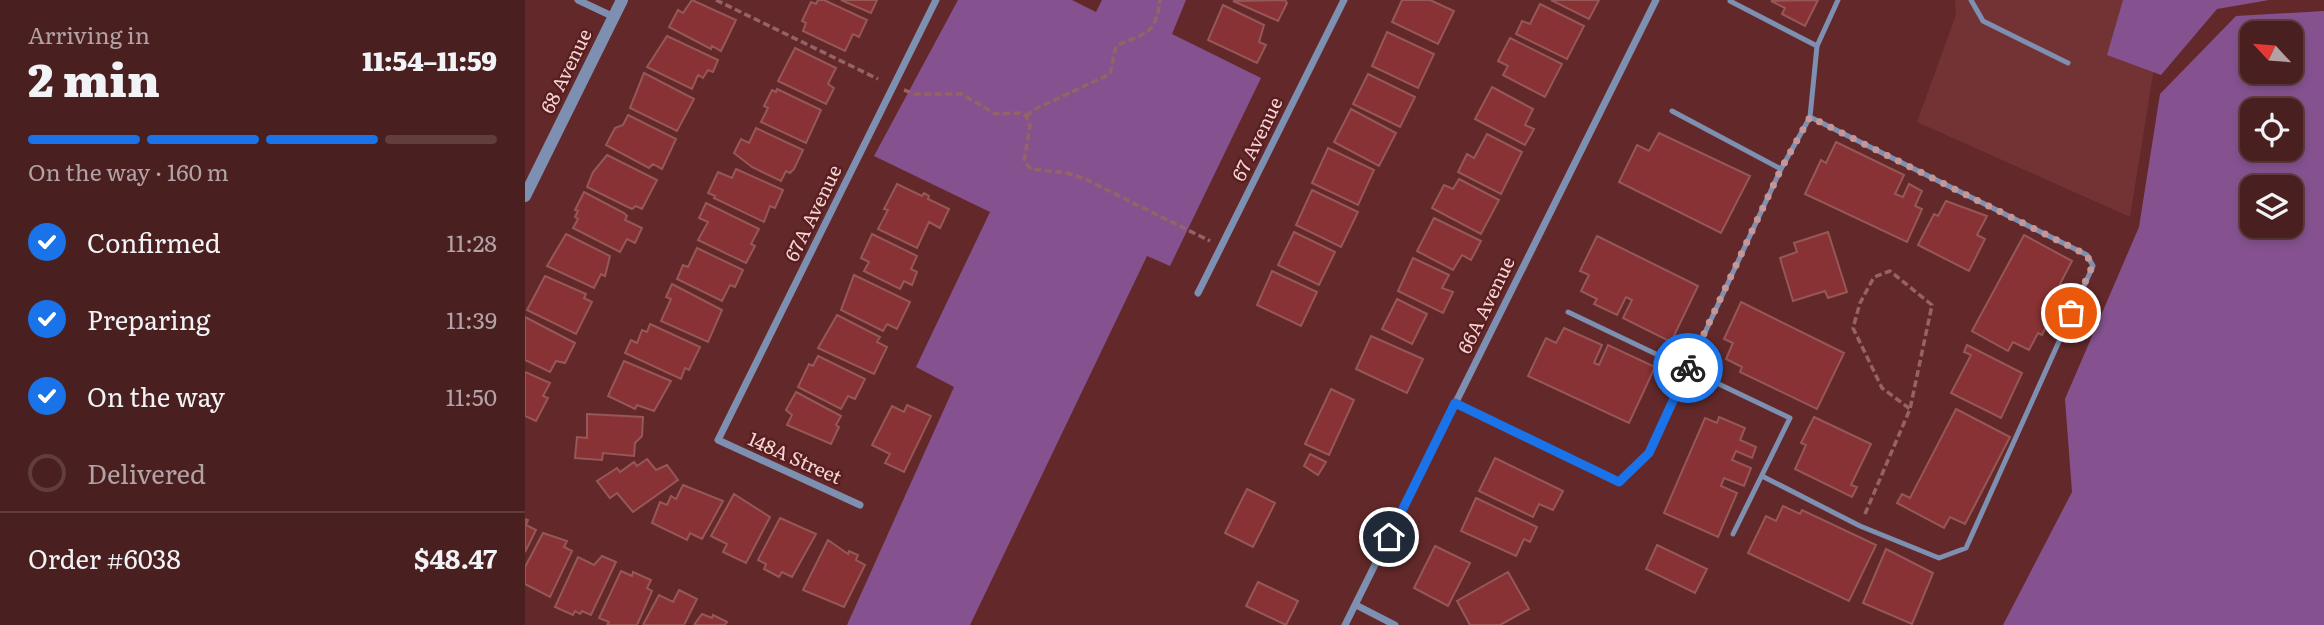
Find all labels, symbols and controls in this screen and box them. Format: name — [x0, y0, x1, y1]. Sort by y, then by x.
text: Arriving in — [28, 17, 150, 51]
north arrow — [2240, 21, 2303, 84]
map controls — [2240, 21, 2303, 238]
street label: 68 Avenue — [533, 23, 598, 118]
text: 11:54–11:59 — [362, 40, 497, 79]
text: 2 min — [28, 43, 160, 111]
street label: 67 Avenue — [1224, 92, 1289, 185]
button: locate — [2240, 98, 2303, 161]
text: On the way · 160 m — [28, 154, 229, 188]
street label: 67A Avenue — [777, 159, 848, 266]
button: layers — [2240, 175, 2303, 238]
text: Confirmed — [87, 222, 221, 261]
icon: check — [28, 223, 66, 261]
text: 11:28 — [447, 225, 497, 259]
street label: 66A Avenue — [1450, 251, 1521, 358]
pin — [2041, 283, 2101, 343]
icon: bag — [2052, 294, 2090, 332]
text: Preparing — [87, 299, 210, 338]
icon: check — [28, 300, 66, 338]
text: 11:39 — [446, 302, 497, 336]
courier — [1653, 333, 1723, 403]
icon: bike — [1669, 349, 1707, 387]
text: On the way — [87, 376, 225, 415]
icon: check — [28, 377, 66, 415]
text: 11:50 — [446, 379, 497, 413]
street label: 148A Street — [744, 424, 847, 490]
text: Delivered — [87, 453, 206, 492]
pin — [1359, 507, 1419, 567]
icon: home — [1370, 518, 1408, 556]
text: Order #6038 — [28, 538, 181, 577]
text: $48.47 — [414, 538, 497, 577]

